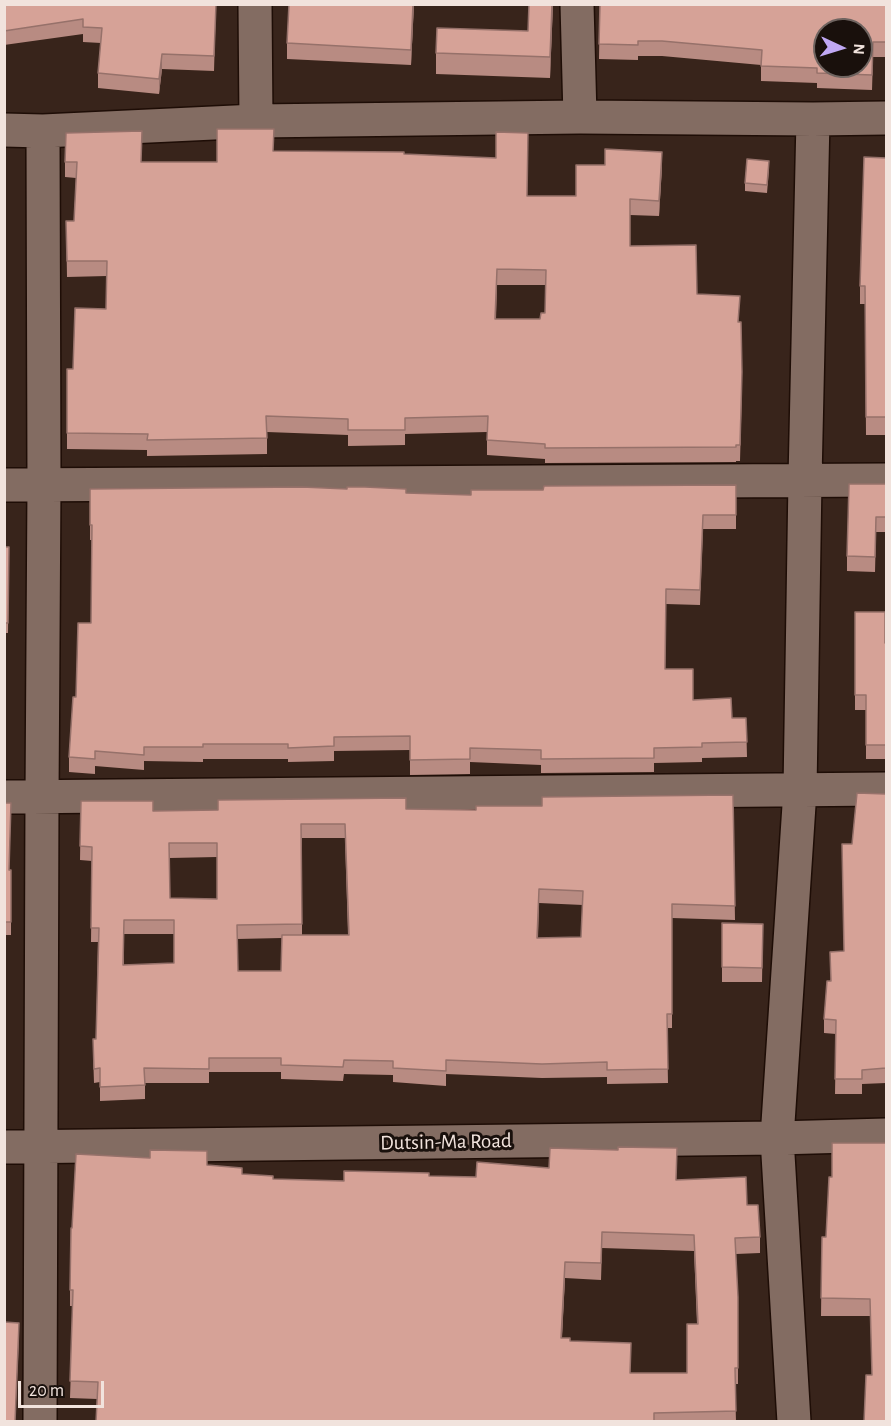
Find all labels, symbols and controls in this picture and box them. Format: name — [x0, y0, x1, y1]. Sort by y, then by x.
north arrow — [813, 18, 873, 78]
text: N — [851, 43, 867, 55]
street label: Dutsin-Ma Road — [380, 1128, 512, 1156]
scale bar — [21, 1369, 106, 1407]
text: 20 m — [29, 1382, 64, 1400]

